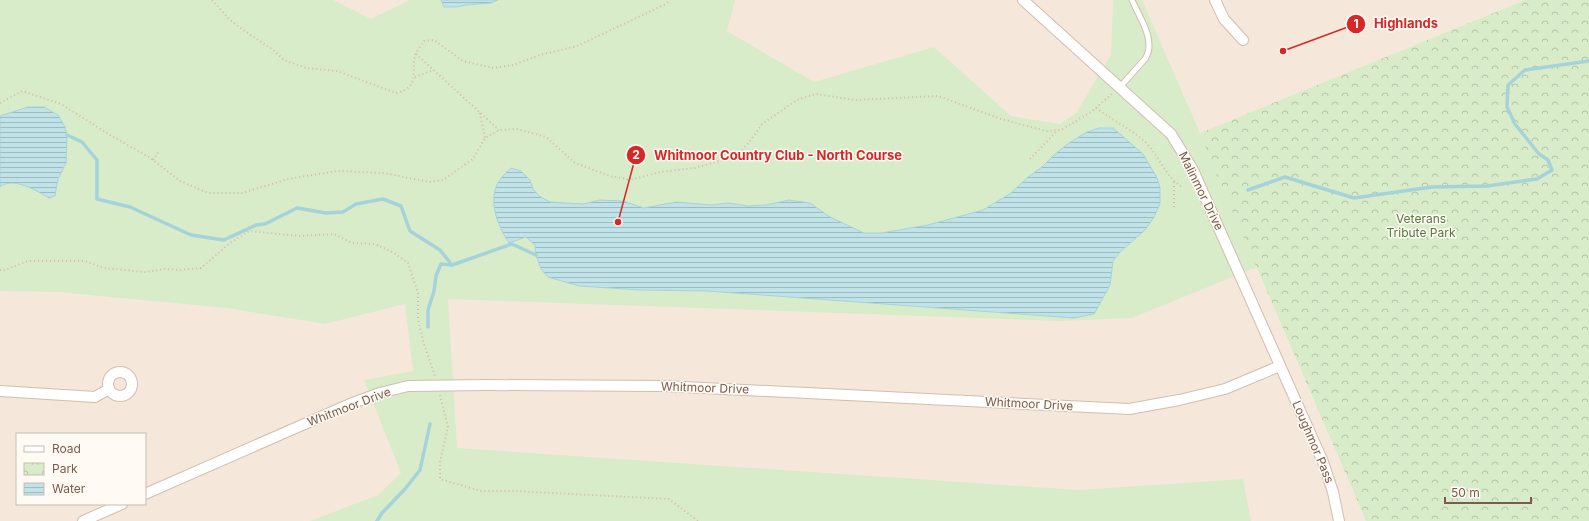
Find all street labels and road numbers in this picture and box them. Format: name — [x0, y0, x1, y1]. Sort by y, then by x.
street label: Malinmor Drive — [1176, 149, 1227, 233]
street label: Whitmoor Drive — [661, 378, 749, 397]
street label: Whitmoor Drive — [305, 384, 393, 429]
street label: Whitmoor Drive — [985, 394, 1074, 413]
street label: Loughmor Pass — [1289, 398, 1338, 485]

